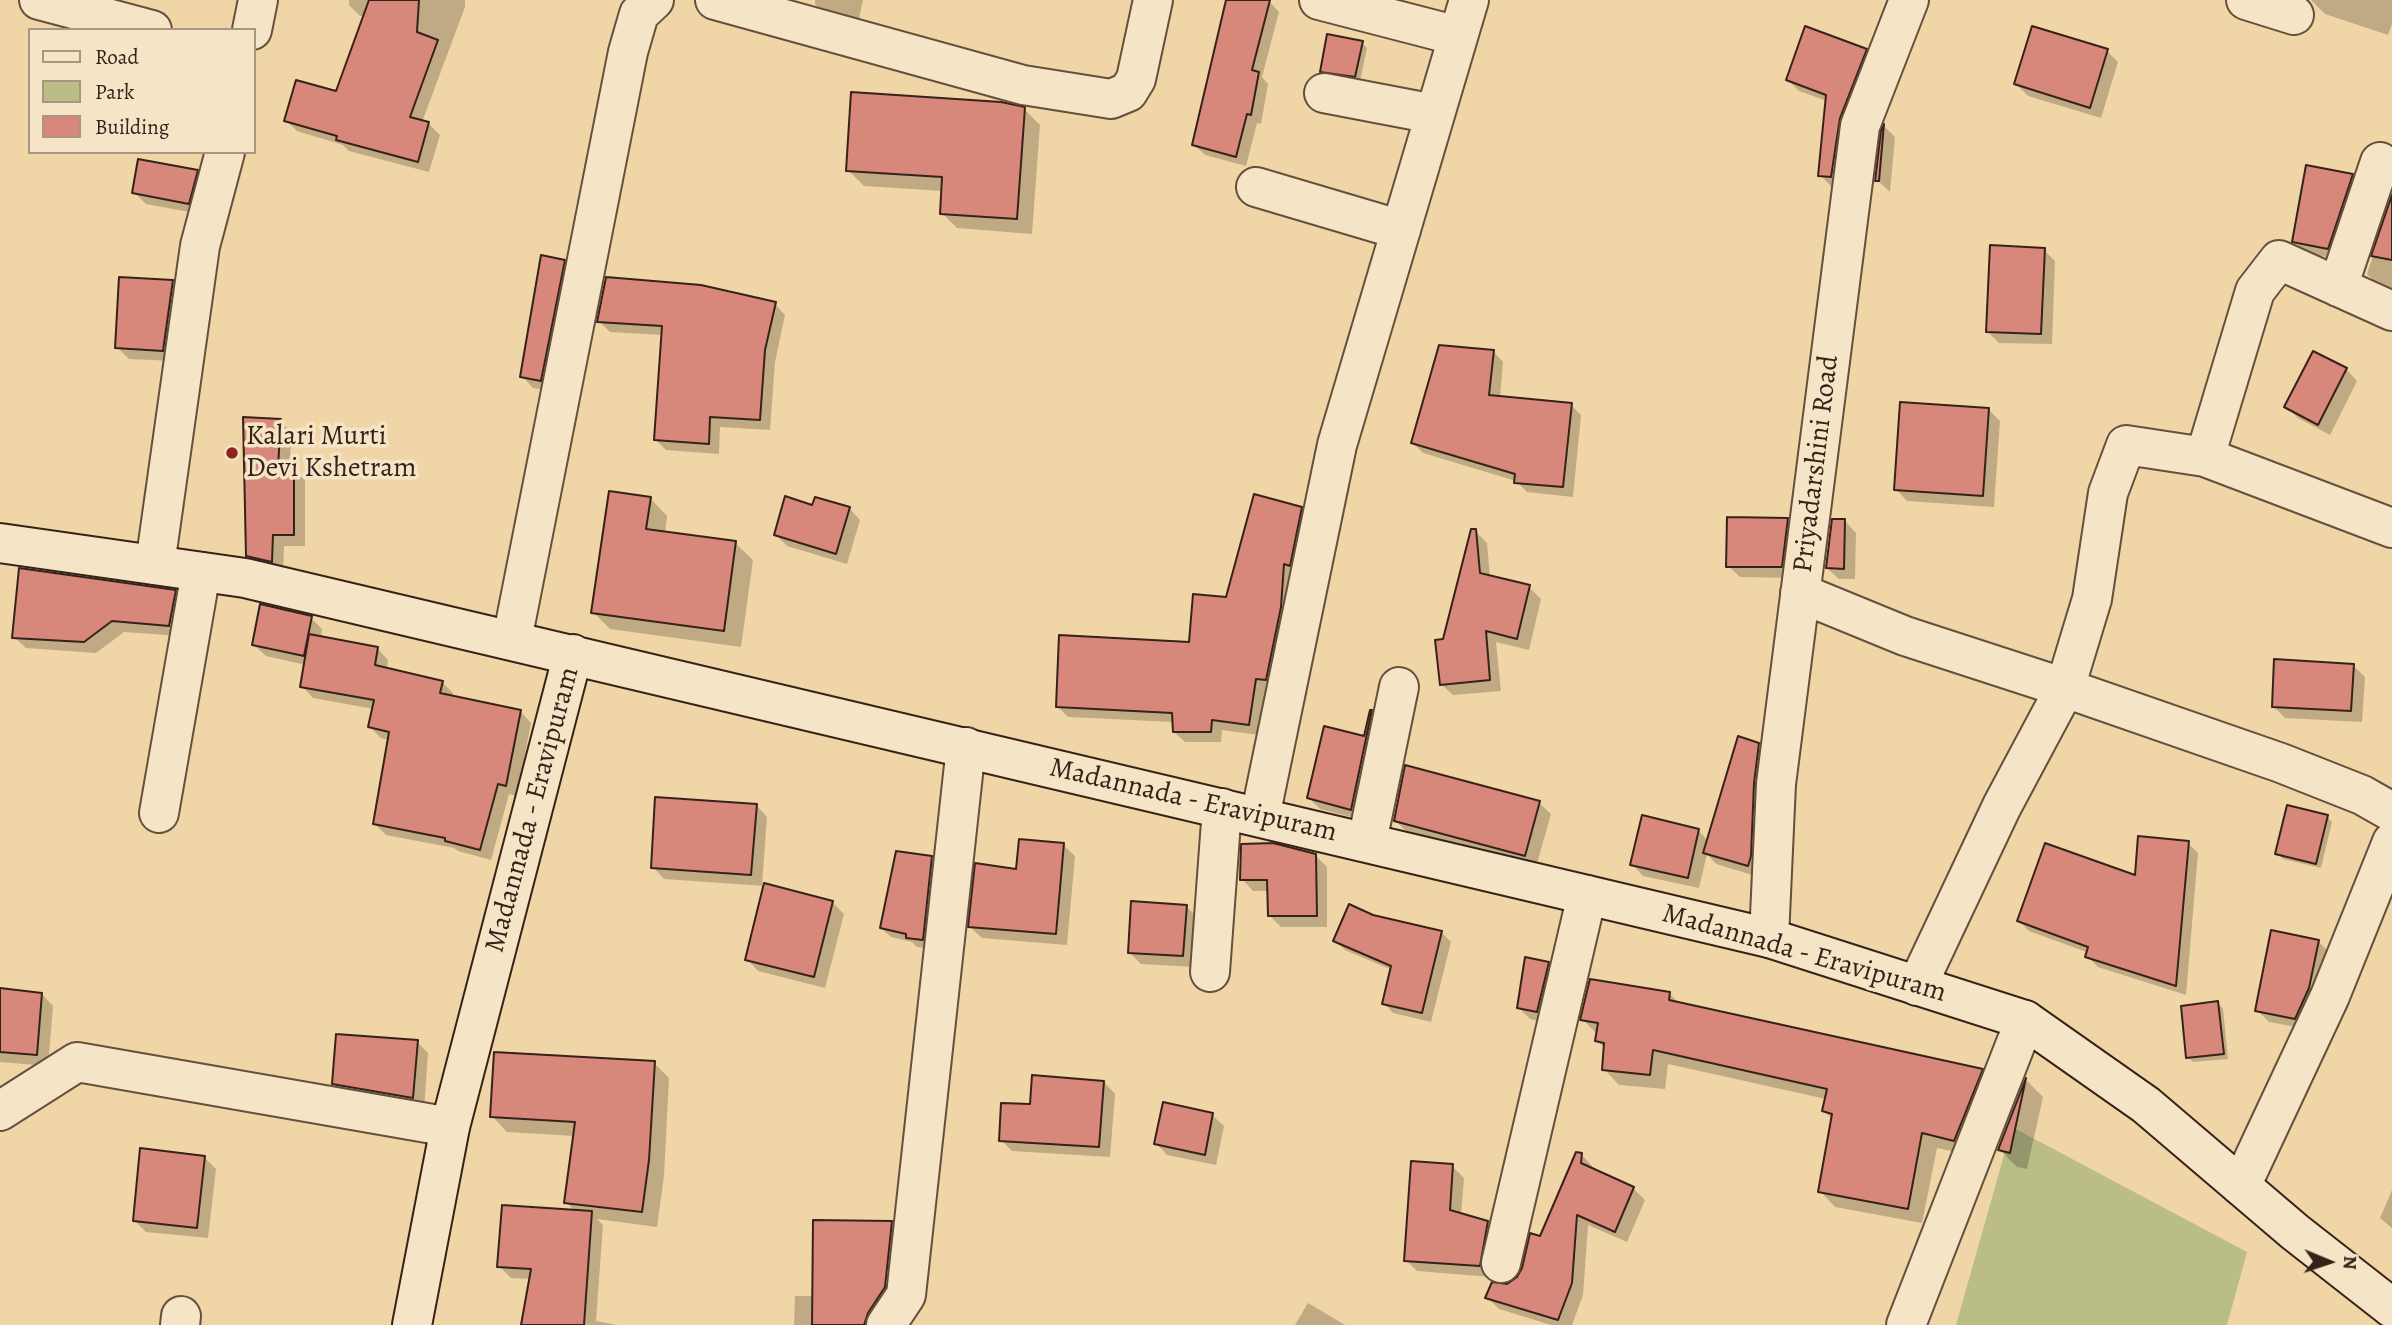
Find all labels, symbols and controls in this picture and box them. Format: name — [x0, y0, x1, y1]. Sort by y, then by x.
legend — [28, 28, 256, 154]
text: Road — [95, 43, 139, 71]
text: Park — [95, 78, 134, 106]
text: Building — [95, 113, 169, 141]
street label: Priyadarshini Road — [1787, 353, 1847, 575]
place label: Kalari Murti Devi Kshetram — [246, 420, 416, 486]
marker: Kalari Murti Devi Kshetram — [224, 445, 240, 461]
street label: Madannada - Eravipuram — [479, 664, 587, 956]
street label: Madannada - Eravipuram — [1046, 752, 1340, 850]
street label: Madannada - Eravipuram — [1658, 897, 1950, 1011]
north arrow — [2294, 1227, 2364, 1297]
text: N — [2337, 1255, 2363, 1270]

